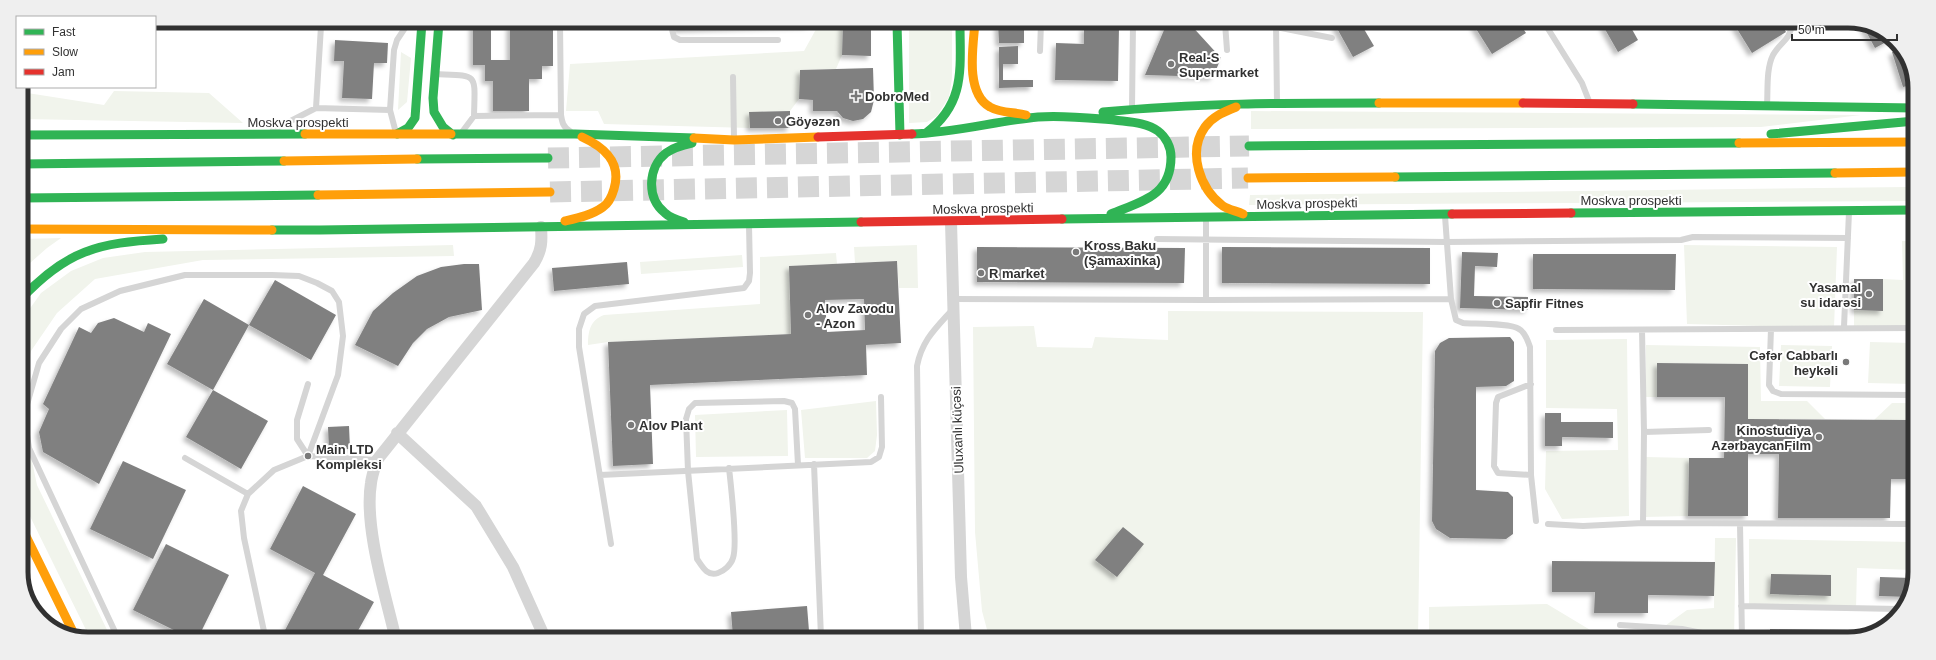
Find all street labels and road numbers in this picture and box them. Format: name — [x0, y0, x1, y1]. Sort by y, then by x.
street label: Moskva prospekti — [247, 115, 349, 130]
street label: Moskva prospekti — [1580, 193, 1682, 208]
street label: Moskva prospekti — [1256, 195, 1358, 212]
street label: Moskva prospekti — [932, 200, 1034, 217]
street label: Uluxanlı küçəsi — [948, 386, 967, 474]

